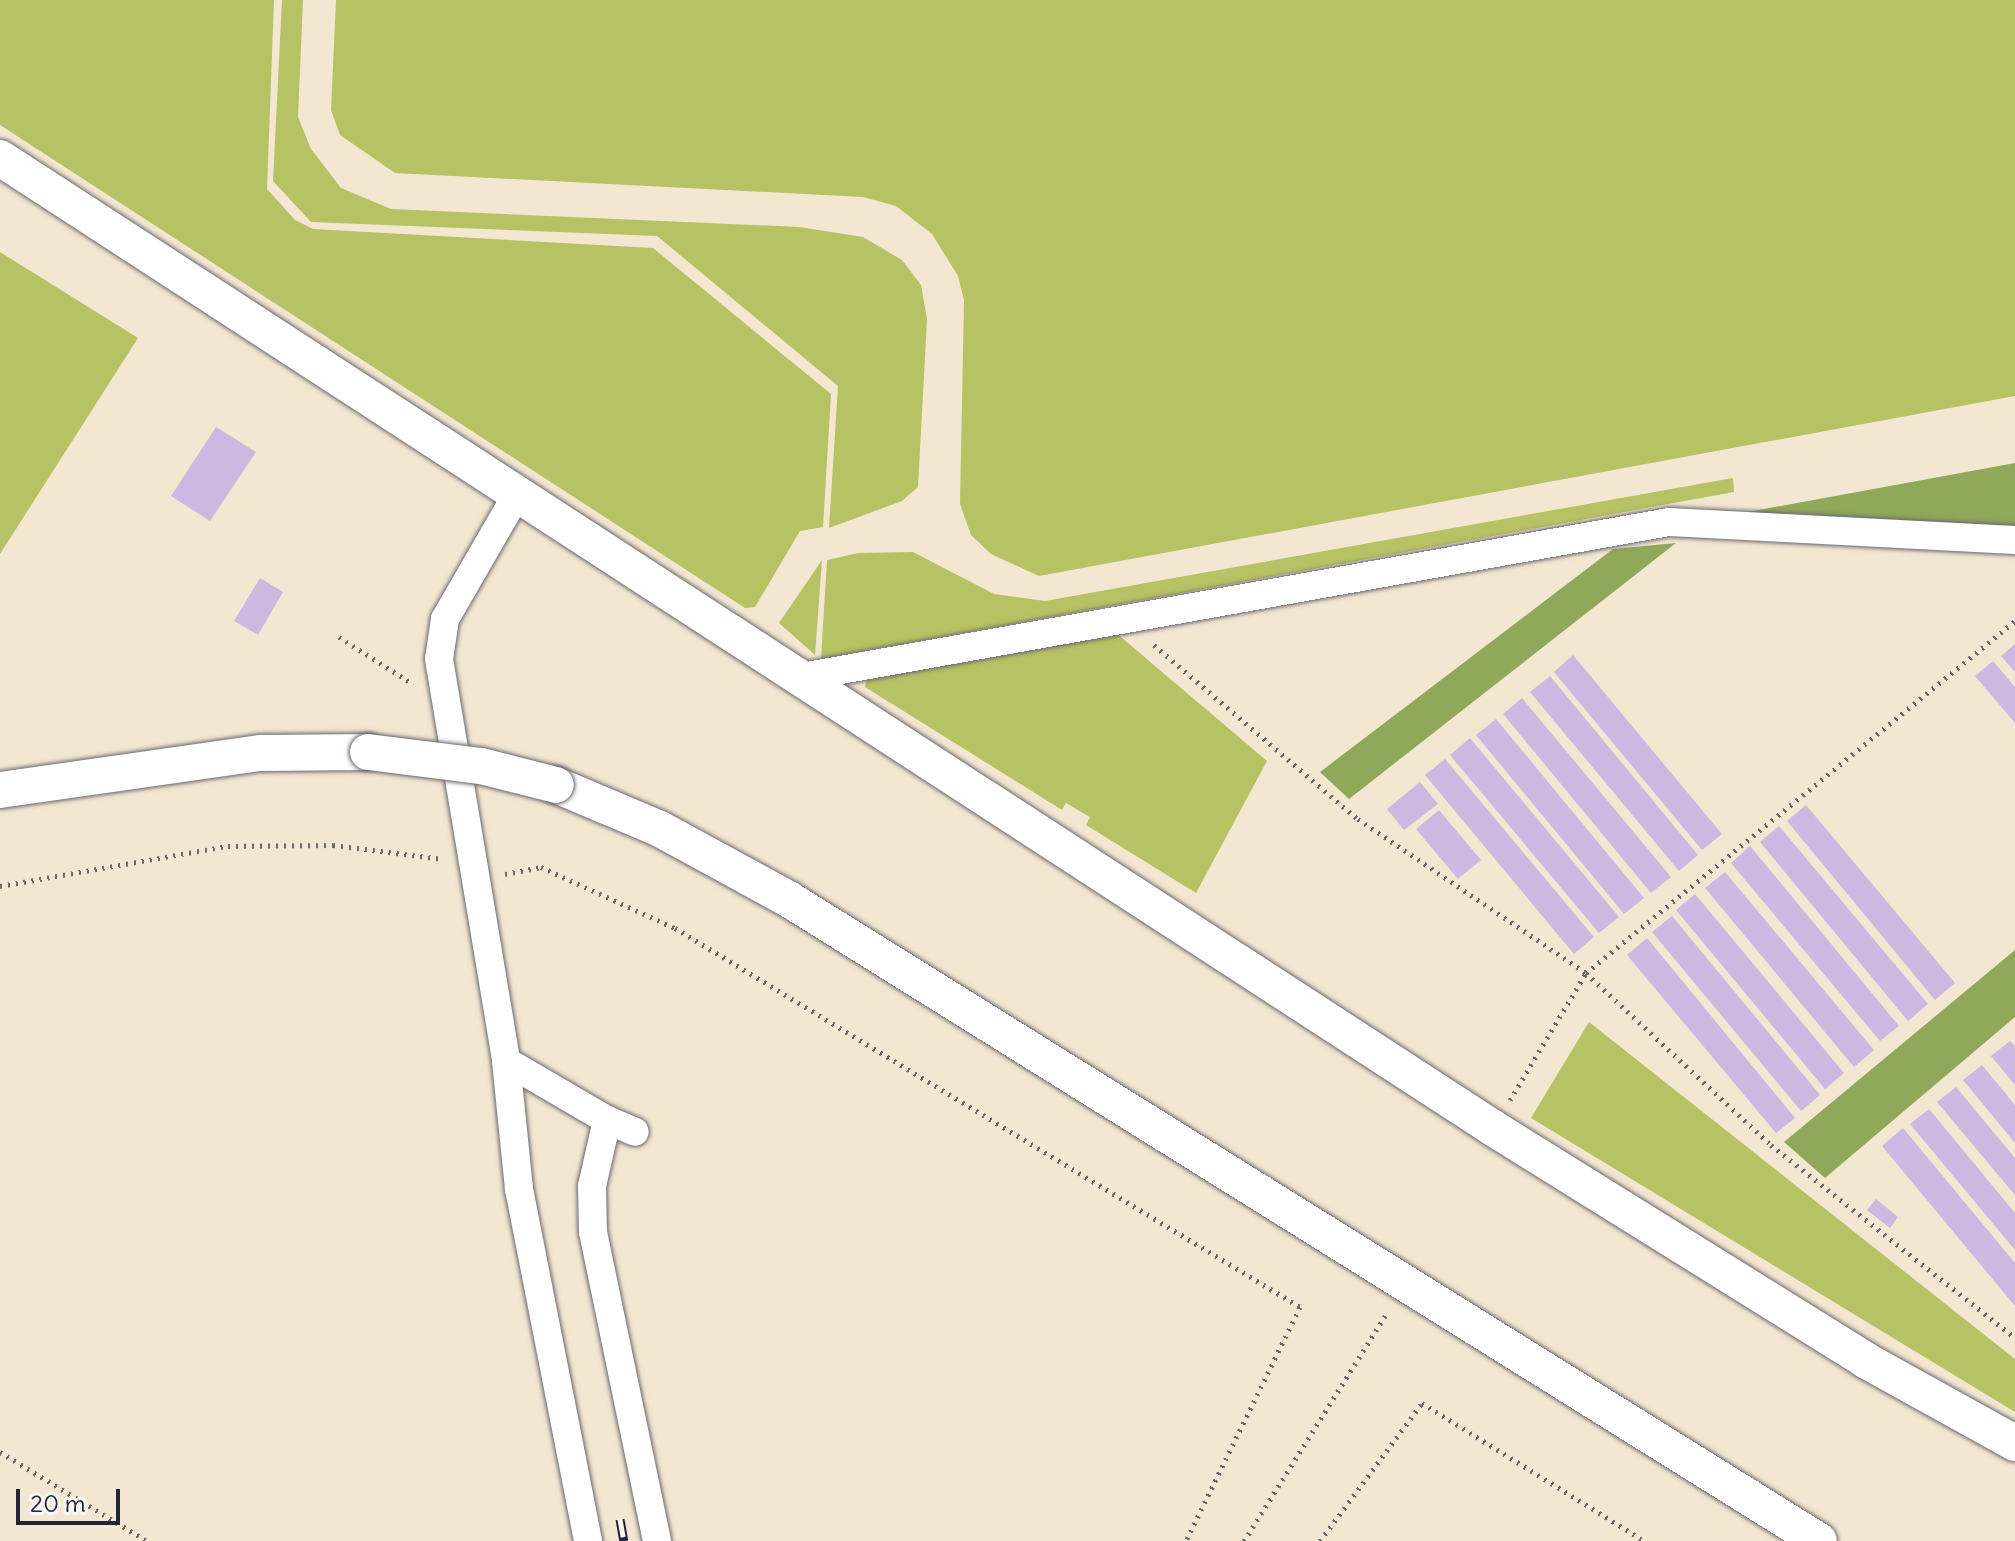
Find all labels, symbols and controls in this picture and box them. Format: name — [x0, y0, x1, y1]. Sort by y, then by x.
scale bar — [20, 1473, 124, 1523]
text: 20 m — [30, 1488, 86, 1518]

